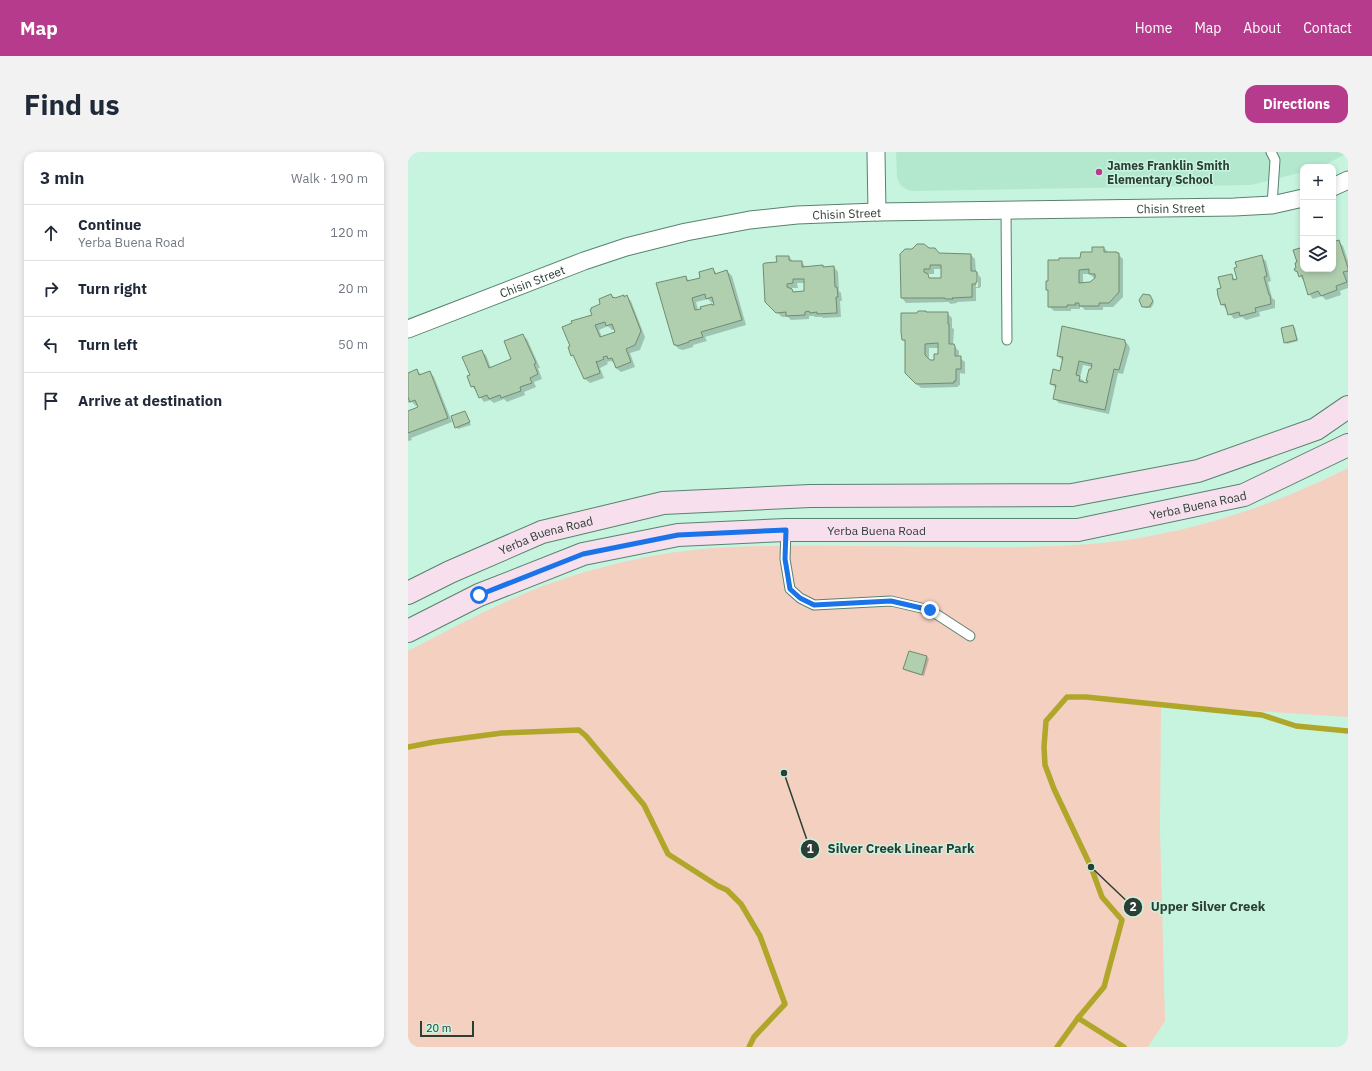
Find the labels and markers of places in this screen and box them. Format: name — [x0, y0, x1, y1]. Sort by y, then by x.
place label: James Franklin Smith Elementary School — [1107, 158, 1230, 187]
marker: James Franklin Smith Elementary School — [1094, 167, 1104, 177]
callout: Silver Creek Linear Park — [800, 836, 983, 861]
callout: Upper Silver Creek — [1123, 894, 1274, 919]

